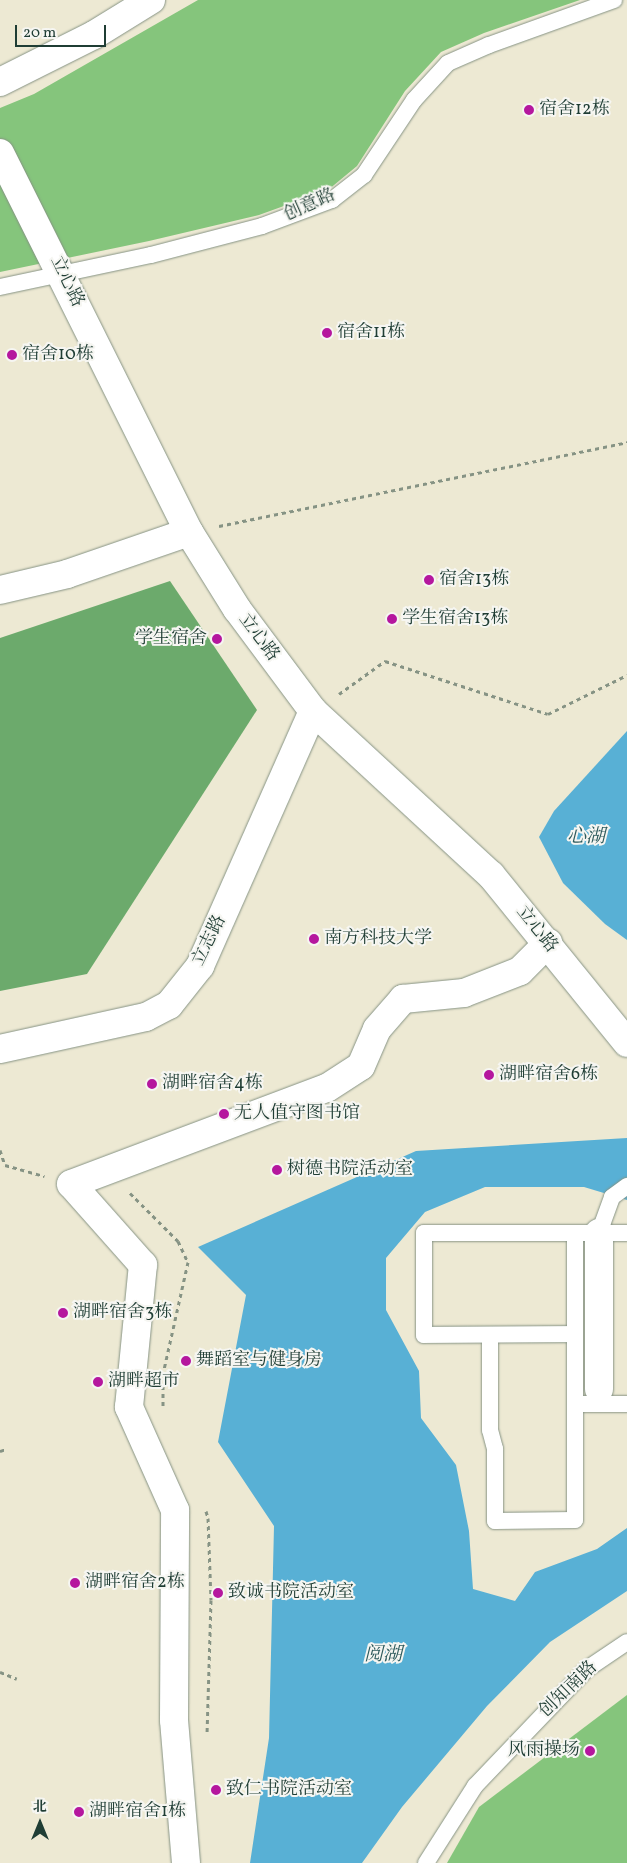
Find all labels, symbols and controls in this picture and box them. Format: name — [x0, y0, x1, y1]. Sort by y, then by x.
scale bar — [18, 15, 109, 47]
text: 20 m — [23, 23, 56, 44]
place label: 宿舍12栋 — [539, 99, 610, 121]
marker: 宿舍12栋 — [523, 104, 535, 116]
street label: 创意路 — [281, 185, 339, 227]
street label: 立心路 — [44, 253, 88, 311]
place label: 宿舍11栋 — [337, 322, 405, 344]
marker: 宿舍11栋 — [321, 327, 333, 339]
place label: 宿舍10栋 — [22, 344, 94, 366]
marker: 宿舍10栋 — [6, 349, 18, 361]
place label: 宿舍13栋 — [439, 569, 509, 591]
marker: 宿舍13栋 — [423, 574, 435, 586]
place label: 学生宿舍13栋 — [402, 608, 508, 630]
street label: 立心路 — [233, 610, 283, 666]
marker: 学生宿舍13栋 — [386, 613, 398, 625]
place label: 学生宿舍 — [135, 628, 207, 650]
marker: 学生宿舍 — [211, 633, 223, 645]
water label: 心湖 — [567, 827, 605, 849]
street label: 立心路 — [511, 902, 561, 958]
street label: 立志路 — [188, 912, 232, 970]
place label: 南方科技大学 — [324, 928, 432, 950]
marker: 南方科技大学 — [308, 933, 320, 945]
place label: 湖畔宿舍6栋 — [499, 1064, 598, 1086]
marker: 湖畔宿舍6栋 — [483, 1069, 495, 1081]
place label: 湖畔宿舍4栋 — [162, 1073, 263, 1095]
marker: 湖畔宿舍4栋 — [146, 1078, 158, 1090]
place label: 无人值守图书馆 — [234, 1103, 360, 1125]
marker: 无人值守图书馆 — [218, 1108, 230, 1120]
place label: 树德书院活动室 — [287, 1159, 413, 1181]
marker: 树德书院活动室 — [271, 1164, 283, 1176]
place label: 湖畔宿舍3栋 — [73, 1302, 172, 1324]
marker: 湖畔宿舍3栋 — [57, 1307, 69, 1319]
place label: 舞蹈室与健身房 — [196, 1350, 322, 1372]
marker: 舞蹈室与健身房 — [180, 1355, 192, 1367]
place label: 湖畔超市 — [108, 1371, 180, 1393]
marker: 湖畔超市 — [92, 1376, 104, 1388]
place label: 湖畔宿舍2栋 — [85, 1572, 185, 1594]
marker: 湖畔宿舍2栋 — [69, 1577, 81, 1589]
place label: 致诚书院活动室 — [228, 1582, 354, 1604]
marker: 致诚书院活动室 — [212, 1587, 224, 1599]
water label: 阅湖 — [364, 1645, 402, 1667]
street label: 创知南路 — [536, 1657, 602, 1723]
place label: 风雨操场 — [508, 1740, 580, 1762]
marker: 风雨操场 — [584, 1745, 596, 1757]
place label: 致仁书院活动室 — [226, 1779, 352, 1801]
marker: 致仁书院活动室 — [210, 1784, 222, 1796]
north arrow — [15, 1798, 65, 1848]
text: 北 — [33, 1798, 47, 1817]
place label: 湖畔宿舍1栋 — [89, 1801, 186, 1823]
marker: 湖畔宿舍1栋 — [73, 1806, 85, 1818]

